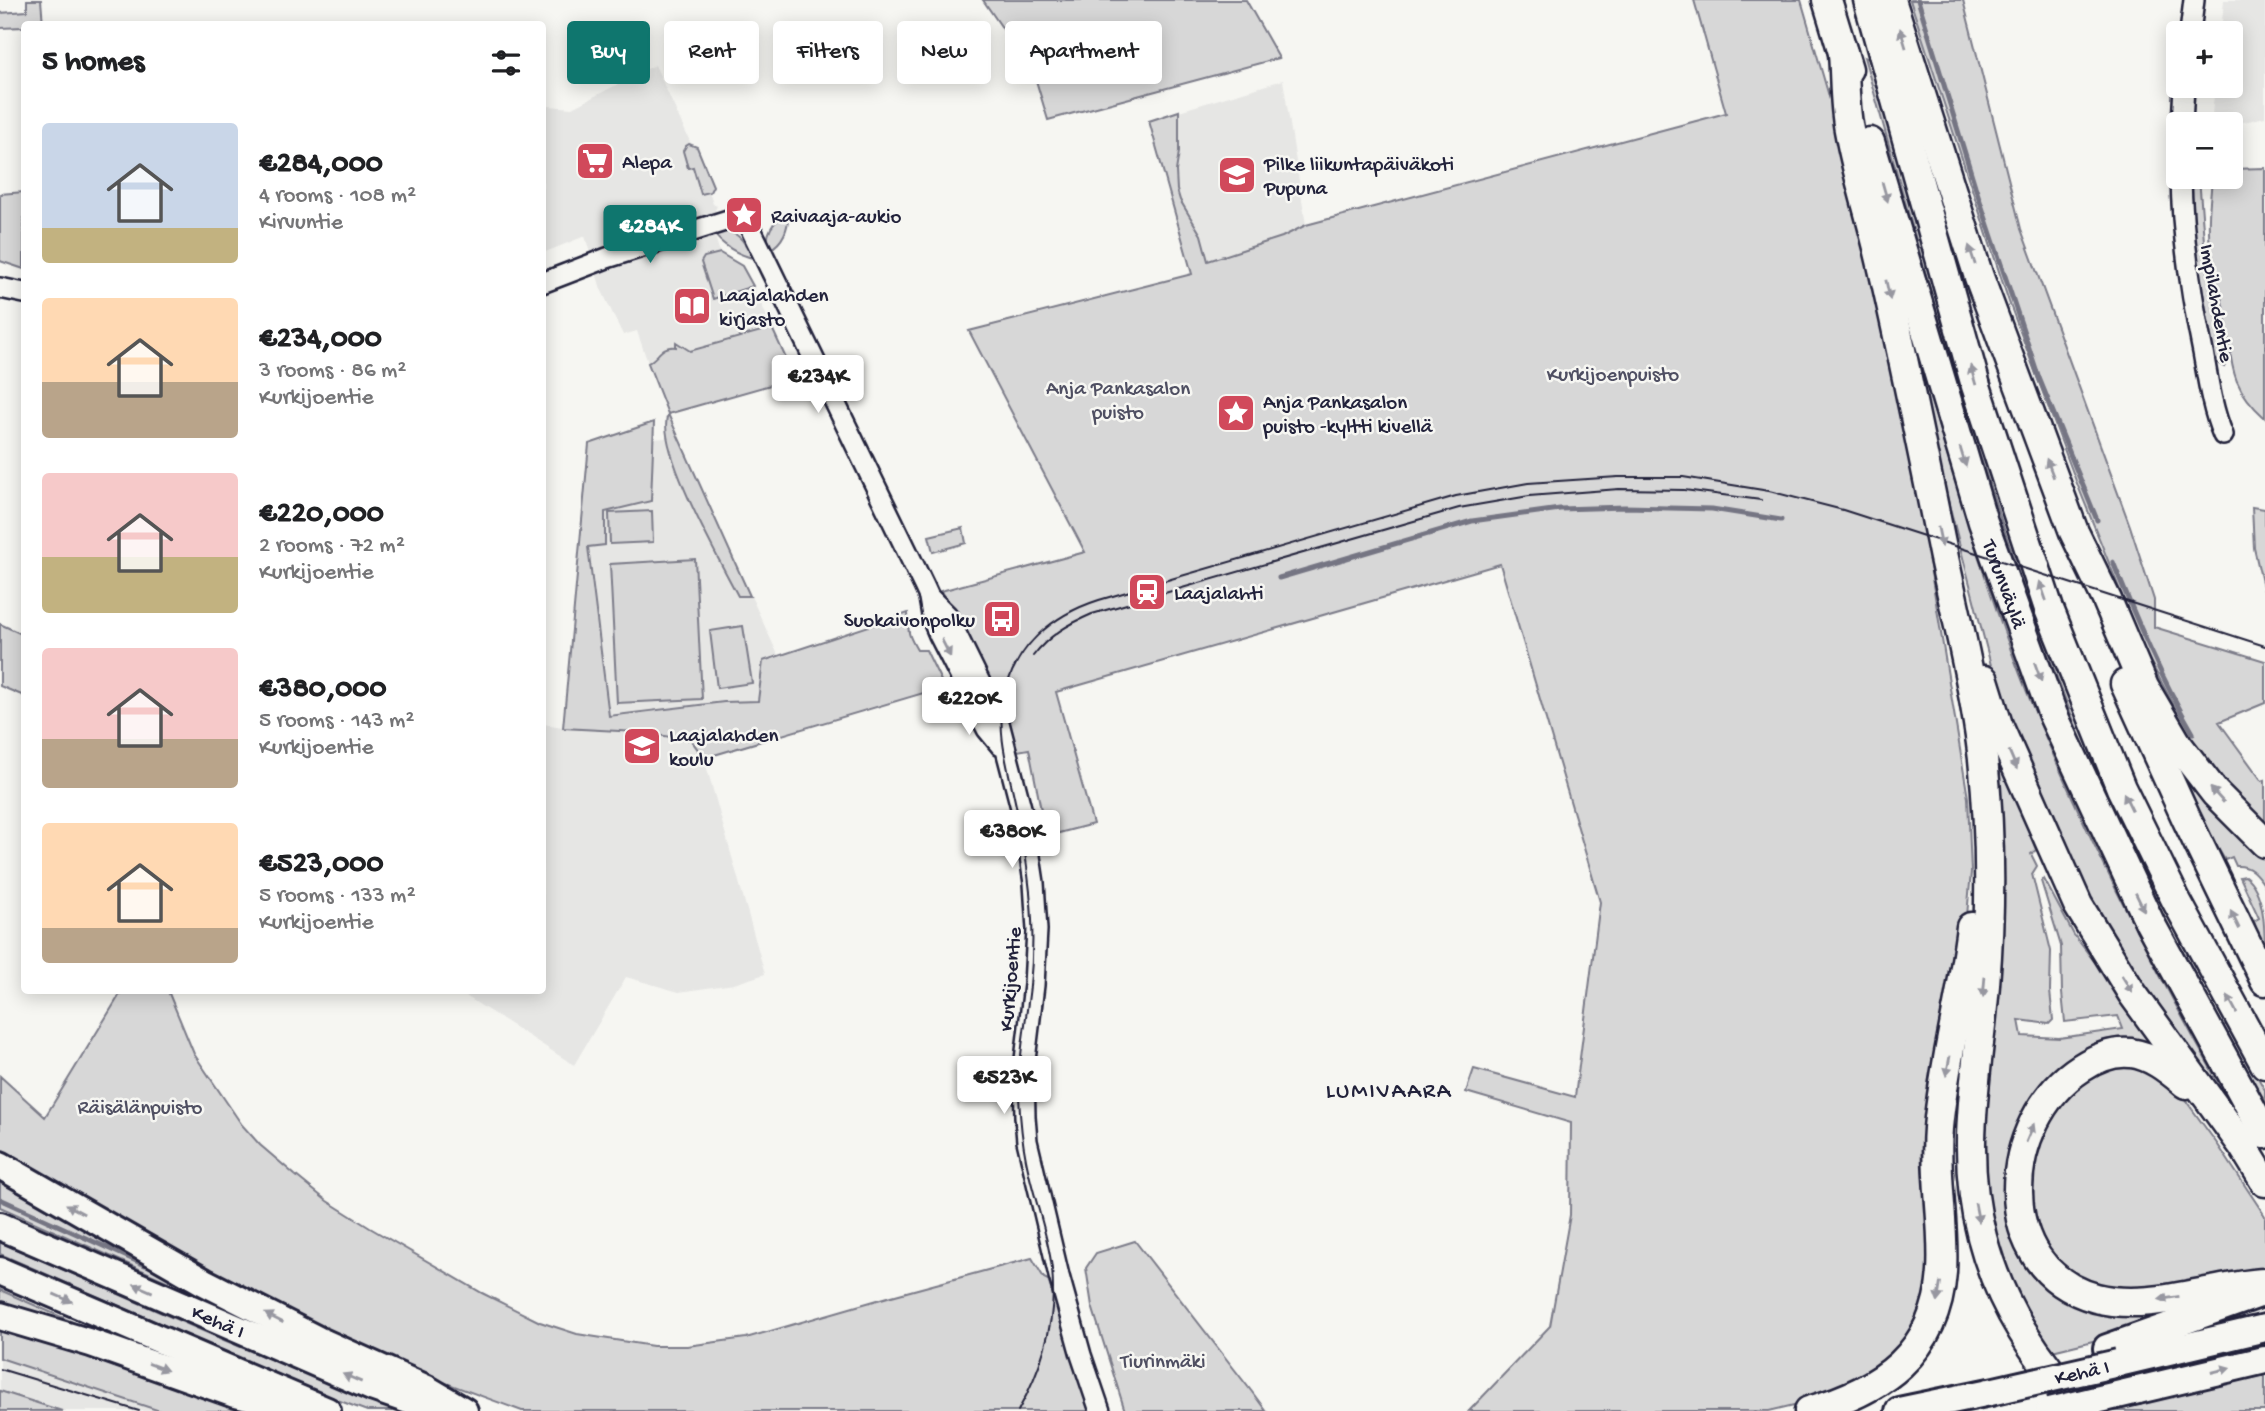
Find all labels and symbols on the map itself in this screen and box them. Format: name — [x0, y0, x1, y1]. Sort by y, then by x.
one-way arrow — [1898, 27, 1908, 48]
supermarket icon: Alepa — [574, 140, 616, 182]
place label: Alepa — [622, 152, 673, 177]
school or university icon: Pilke liikuntapäiväkoti Pupuna — [1216, 154, 1258, 196]
place label: Pilke liikuntapäiväkoti Pupuna — [1263, 154, 1454, 203]
one-way arrow — [1880, 181, 1891, 203]
place icon: Raivaaja-aukio — [723, 194, 765, 236]
pin: €284K — [601, 205, 699, 265]
place label: Raivaaja-aukio — [771, 206, 902, 231]
street label: Impilahdentie — [2192, 243, 2237, 366]
one-way arrow — [1966, 244, 1977, 265]
one-way arrow — [1882, 279, 1893, 301]
library icon: Laajalahden kirjasto — [671, 285, 713, 327]
place label: Laajalahden kirjasto — [719, 285, 828, 334]
pin: €234K — [769, 356, 867, 415]
park label: Kurkijoenpuisto — [1547, 364, 1679, 389]
one-way arrow — [1967, 364, 1977, 385]
park label: Anja Pankasalon puisto — [1046, 378, 1190, 427]
place icon: Anja Pankasalon puisto -kyltti kivellä — [1215, 392, 1257, 434]
place label: Anja Pankasalon puisto -kyltti kivellä — [1262, 392, 1434, 441]
one-way arrow — [1958, 447, 1969, 468]
one-way arrow — [2044, 458, 2055, 479]
one-way arrow — [1934, 526, 1945, 548]
street label: Turunväylä — [1974, 536, 2030, 634]
station icon: Laajalahti — [1126, 571, 1168, 613]
one-way arrow — [2037, 580, 2047, 601]
place label: Laajalahti — [1174, 583, 1263, 608]
bus stop icon: Suokaivonpolku — [981, 598, 1023, 640]
place label: Suokaivonpolku — [844, 610, 975, 635]
one-way arrow — [940, 638, 951, 658]
one-way arrow — [2032, 661, 2043, 682]
pin: €220K — [920, 678, 1018, 737]
school or university icon: Laajalahden koulu — [621, 725, 663, 767]
place label: Laajalahden koulu — [669, 725, 778, 774]
one-way arrow — [2007, 750, 2019, 770]
one-way arrow — [2209, 786, 2225, 804]
one-way arrow — [2122, 792, 2133, 812]
pin: €380K — [963, 810, 1061, 870]
one-way arrow — [2134, 892, 2146, 912]
one-way arrow — [2230, 910, 2241, 930]
street label: Kurkijoentie — [995, 925, 1030, 1032]
one-way arrow — [2120, 975, 2133, 994]
one-way arrow — [1979, 976, 1990, 998]
one-way arrow — [2227, 994, 2238, 1014]
one-way arrow — [1942, 1055, 1953, 1077]
pin: €523K — [955, 1056, 1053, 1116]
district label: LUMIVAARA — [1326, 1079, 1452, 1106]
park label: Räisälänpuisto — [78, 1097, 203, 1122]
one-way arrow — [2024, 1123, 2035, 1144]
one-way arrow — [1972, 1202, 1983, 1224]
one-way arrow — [65, 1203, 84, 1215]
one-way arrow — [1933, 1281, 1944, 1303]
one-way arrow — [133, 1282, 153, 1294]
one-way arrow — [52, 1293, 73, 1304]
one-way arrow — [2158, 1293, 2180, 1304]
street label: Kehä I — [187, 1301, 247, 1346]
one-way arrow — [264, 1312, 284, 1324]
park label: Tiurinmäki — [1120, 1351, 1205, 1376]
street label: Kehä I — [2053, 1356, 2112, 1393]
one-way arrow — [148, 1362, 169, 1373]
one-way arrow — [2210, 1365, 2232, 1376]
one-way arrow — [342, 1372, 362, 1384]

